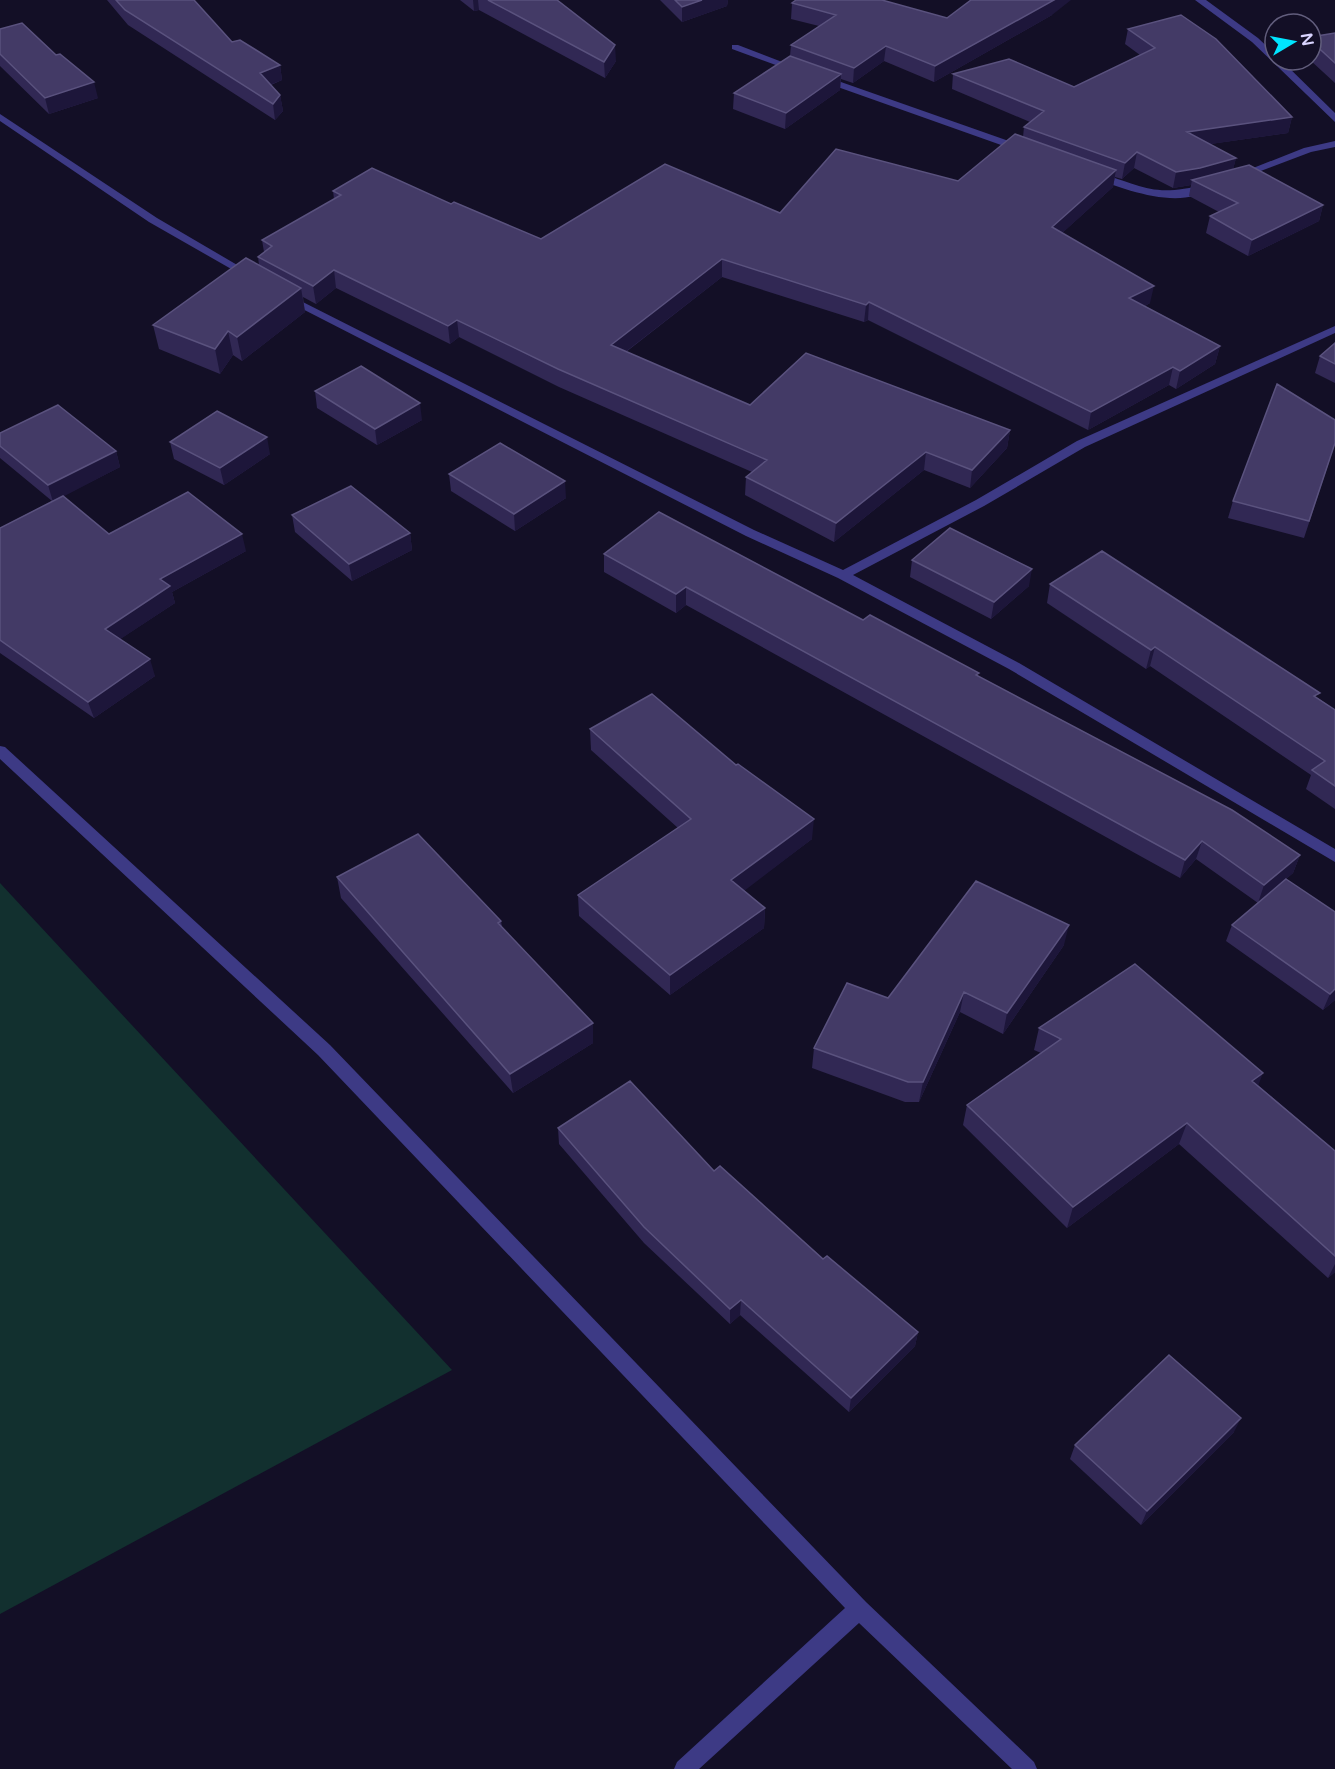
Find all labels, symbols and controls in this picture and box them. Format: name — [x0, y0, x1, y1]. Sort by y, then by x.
north arrow — [1263, 12, 1323, 72]
text: N — [1296, 32, 1318, 48]

